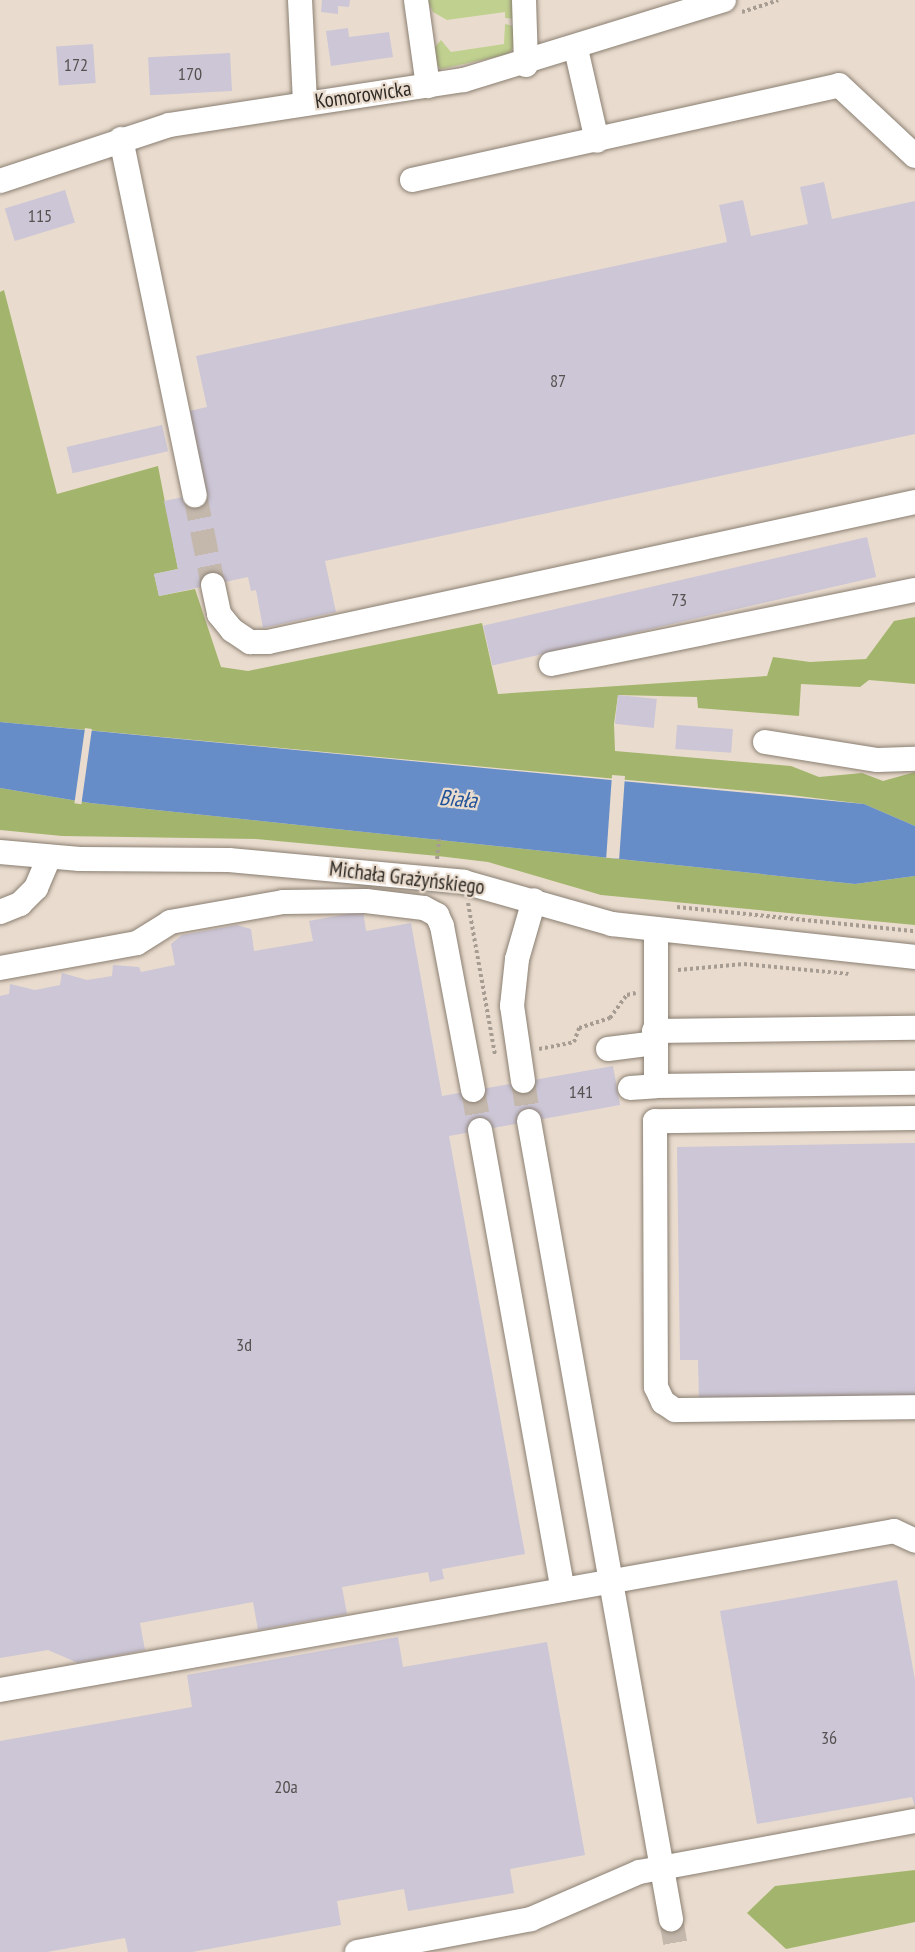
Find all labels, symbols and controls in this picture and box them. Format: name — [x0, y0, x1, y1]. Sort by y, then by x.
house number: 172 — [64, 54, 88, 76]
house number: 170 — [178, 63, 202, 85]
street label: Komorowicka — [313, 76, 413, 114]
house number: 115 — [28, 205, 52, 227]
house number: 87 — [550, 370, 566, 392]
house number: 73 — [671, 589, 687, 611]
water label: Biała — [438, 784, 478, 814]
street label: Michała Grażyńskiego — [328, 856, 486, 900]
house number: 141 — [569, 1081, 593, 1103]
house number: 3d — [236, 1334, 252, 1356]
house number: 36 — [821, 1727, 837, 1749]
house number: 20a — [274, 1776, 298, 1798]

